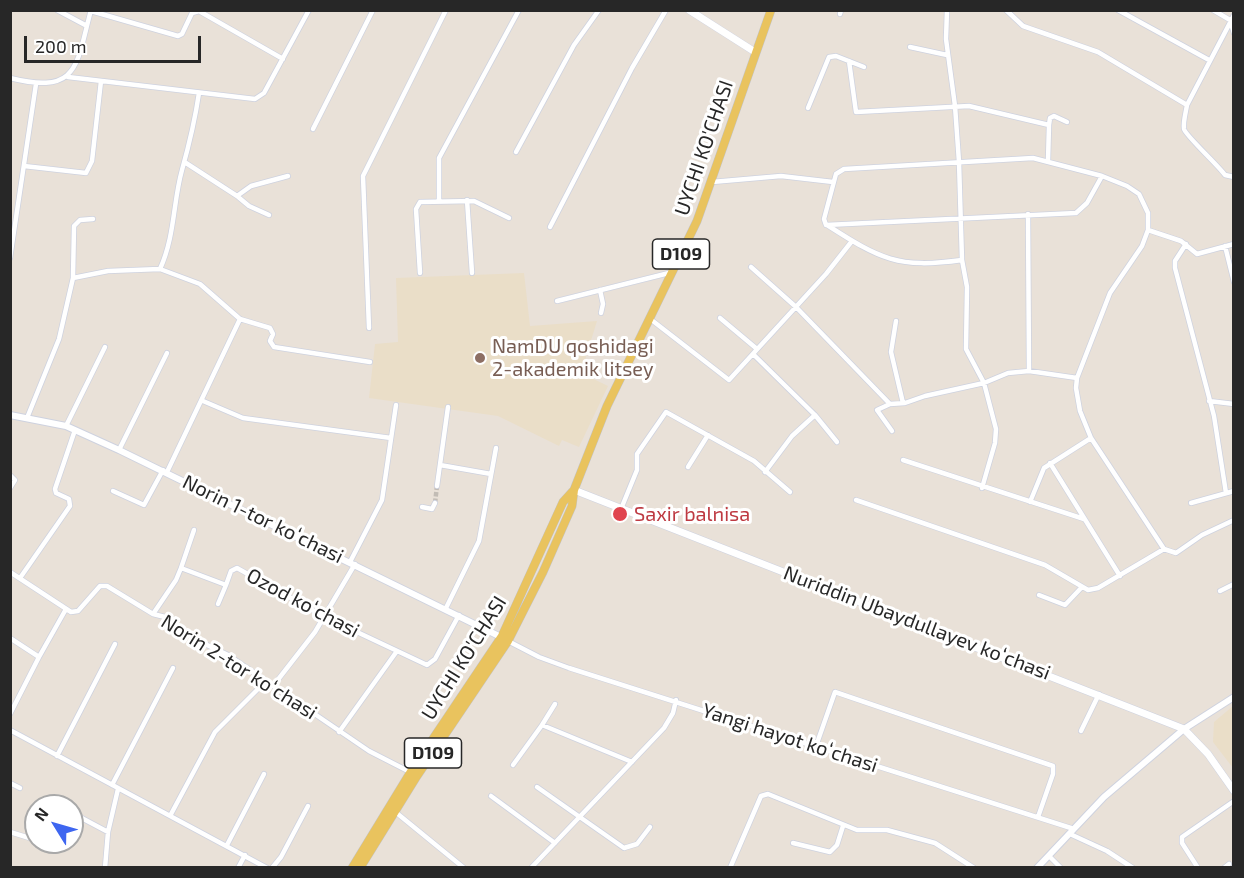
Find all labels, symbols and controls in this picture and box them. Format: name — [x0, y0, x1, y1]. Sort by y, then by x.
scale bar — [27, 24, 204, 62]
text: 200 m — [35, 35, 87, 57]
street label: UYCHI KO'CHASI — [670, 77, 738, 219]
road number: D109 — [652, 239, 710, 269]
place label: NamDU qoshidagi 2-akademik litsey — [492, 334, 654, 381]
marker: NamDU qoshidagi 2-akademik litsey — [473, 351, 487, 365]
street label: Norin 1-tor koʻchasi — [179, 470, 347, 568]
place label: Saxir balnisa — [634, 502, 750, 526]
marker: Saxir balnisa — [611, 505, 629, 523]
street label: Nuriddin Ubaydullayev koʻchasi — [780, 561, 1054, 685]
street label: Ozod koʻchasi — [243, 563, 363, 643]
street label: UYCHI KO'CHASI — [416, 592, 512, 724]
street label: Norin 2-tor koʻchasi — [157, 609, 321, 725]
street label: Yangi hayot koʻchasi — [699, 698, 881, 778]
road number: D109 — [404, 738, 462, 768]
north arrow — [24, 794, 84, 854]
text: N — [30, 804, 52, 824]

